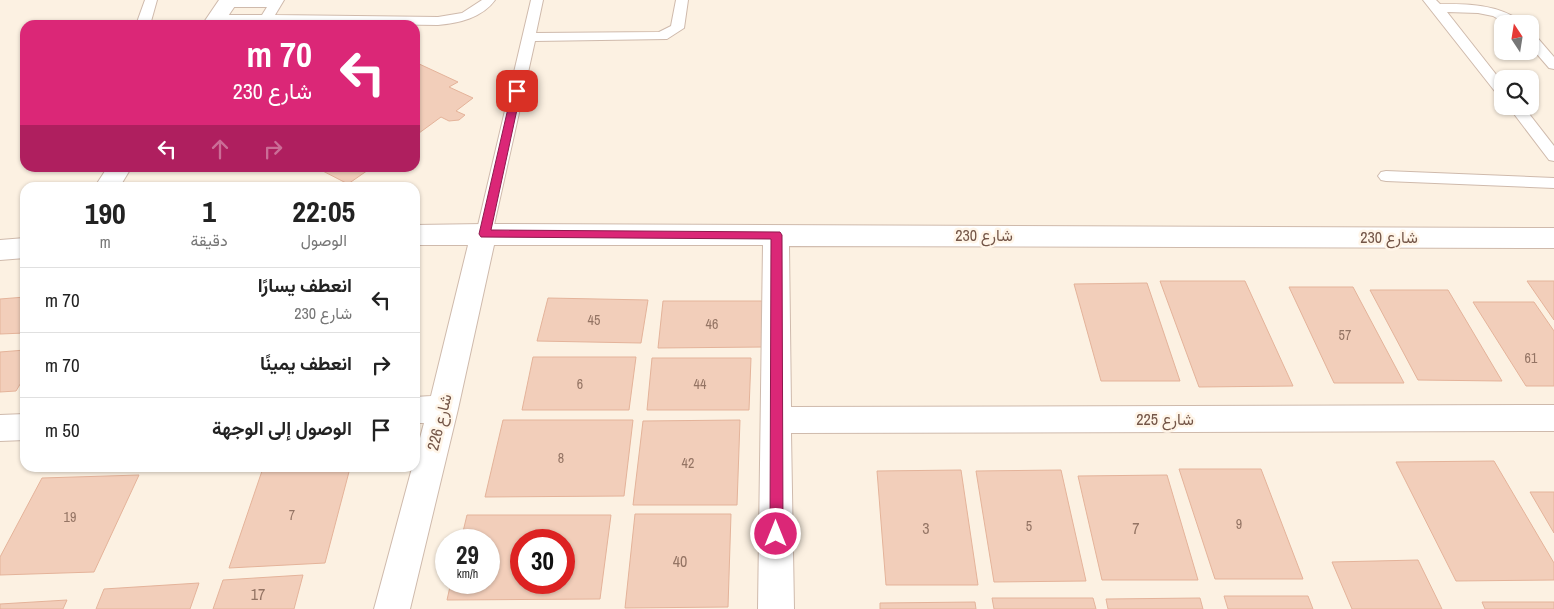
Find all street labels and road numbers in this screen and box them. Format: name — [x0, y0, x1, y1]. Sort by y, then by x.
street label: شارع 230 — [955, 224, 1013, 247]
street label: شارع 230 — [1360, 226, 1418, 249]
street label: شارع 226 — [421, 391, 458, 453]
street label: شارع 225 — [1136, 408, 1194, 431]

